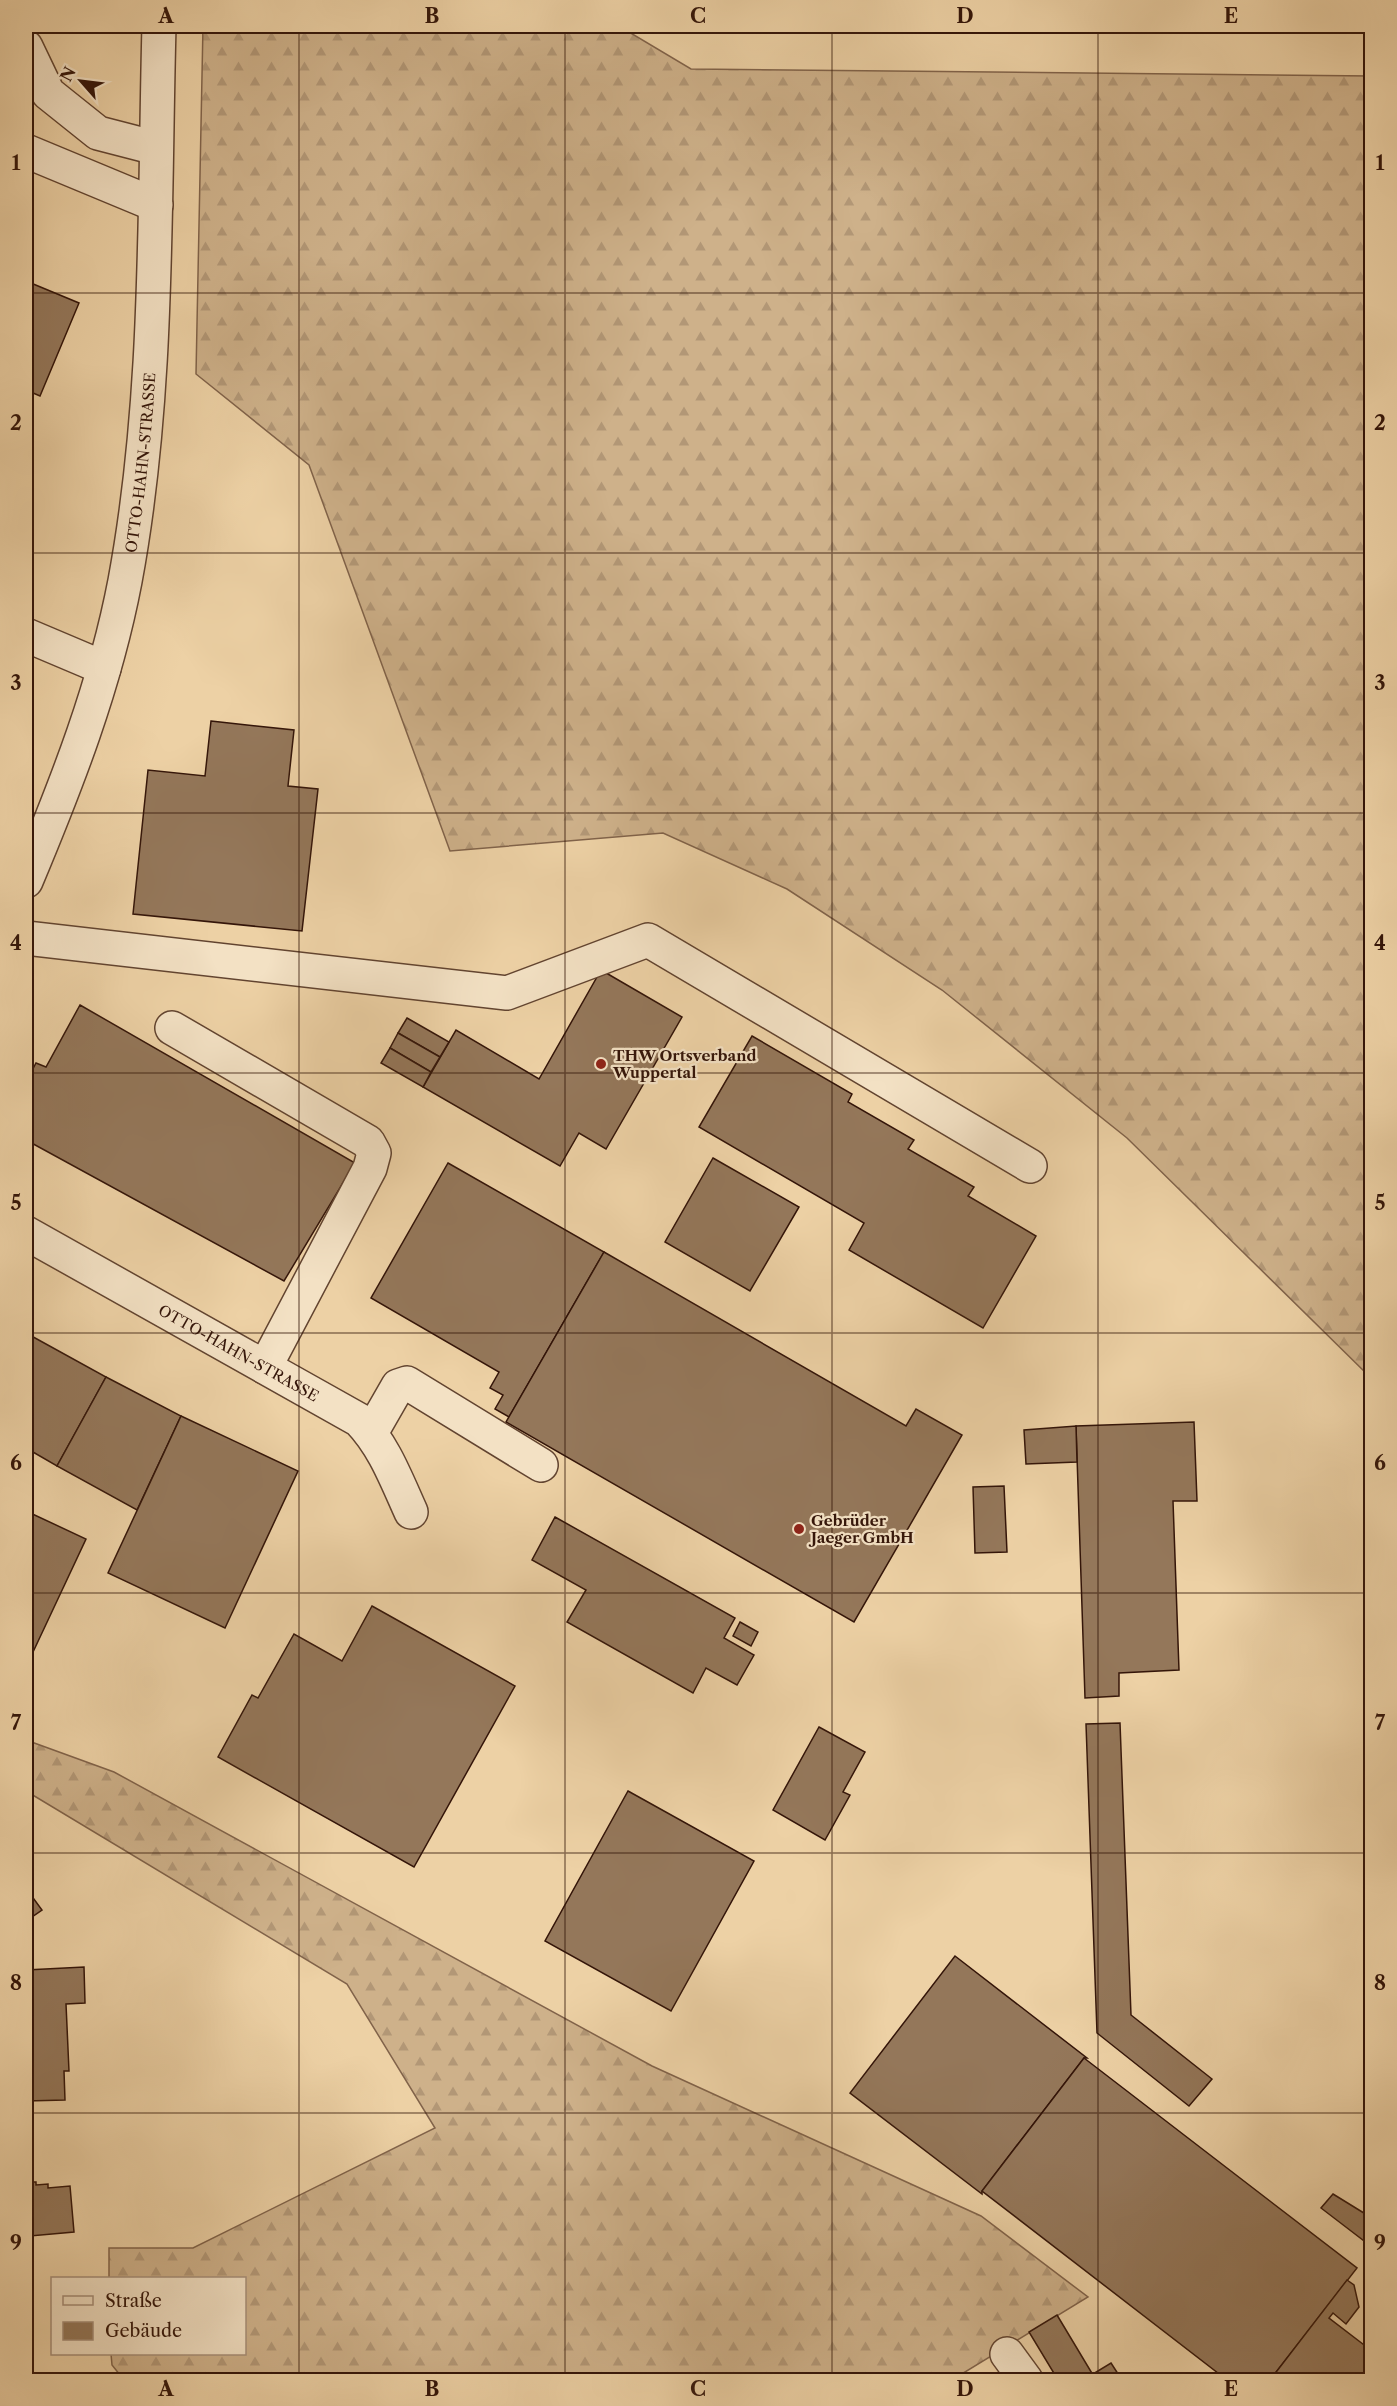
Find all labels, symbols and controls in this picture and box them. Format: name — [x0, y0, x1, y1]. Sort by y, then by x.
text: A — [157, 4, 174, 28]
text: B — [425, 4, 440, 28]
text: C — [690, 4, 706, 28]
text: D — [956, 4, 974, 28]
text: E — [1224, 4, 1238, 28]
north arrow — [51, 51, 111, 111]
text: N — [56, 63, 80, 85]
text: 1 — [12, 151, 21, 175]
text: 1 — [1376, 151, 1385, 175]
street label: OTTO-HAHN-STRASSE — [121, 372, 159, 554]
text: 2 — [10, 411, 22, 435]
text: 2 — [1374, 411, 1386, 435]
text: 3 — [10, 671, 22, 695]
text: 3 — [1374, 671, 1386, 695]
text: 4 — [10, 931, 22, 955]
text: 4 — [1374, 931, 1386, 955]
place label: THW Ortsverband Wuppertal — [612, 1046, 756, 1082]
marker: THW Ortsverband Wuppertal — [594, 1057, 608, 1071]
text: 5 — [10, 1191, 22, 1215]
text: 5 — [1374, 1191, 1386, 1215]
street label: OTTO-HAHN-STRASSE — [155, 1300, 322, 1405]
text: 6 — [10, 1451, 22, 1475]
text: 6 — [1374, 1451, 1386, 1475]
place label: Gebrüder Jaeger GmbH — [808, 1511, 914, 1547]
marker: Gebrüder Jaeger GmbH — [792, 1522, 806, 1536]
text: 7 — [11, 1711, 22, 1735]
text: 7 — [1375, 1711, 1386, 1735]
text: 8 — [10, 1971, 22, 1995]
text: 8 — [1374, 1971, 1386, 1995]
text: 9 — [10, 2231, 22, 2255]
text: 9 — [1374, 2231, 1386, 2255]
legend — [51, 2277, 246, 2355]
text: Straße — [105, 2290, 162, 2312]
text: Gebäude — [105, 2320, 182, 2342]
text: A — [157, 2377, 174, 2401]
text: B — [425, 2377, 440, 2401]
text: C — [690, 2377, 706, 2401]
text: D — [956, 2377, 974, 2401]
text: E — [1224, 2377, 1238, 2401]

